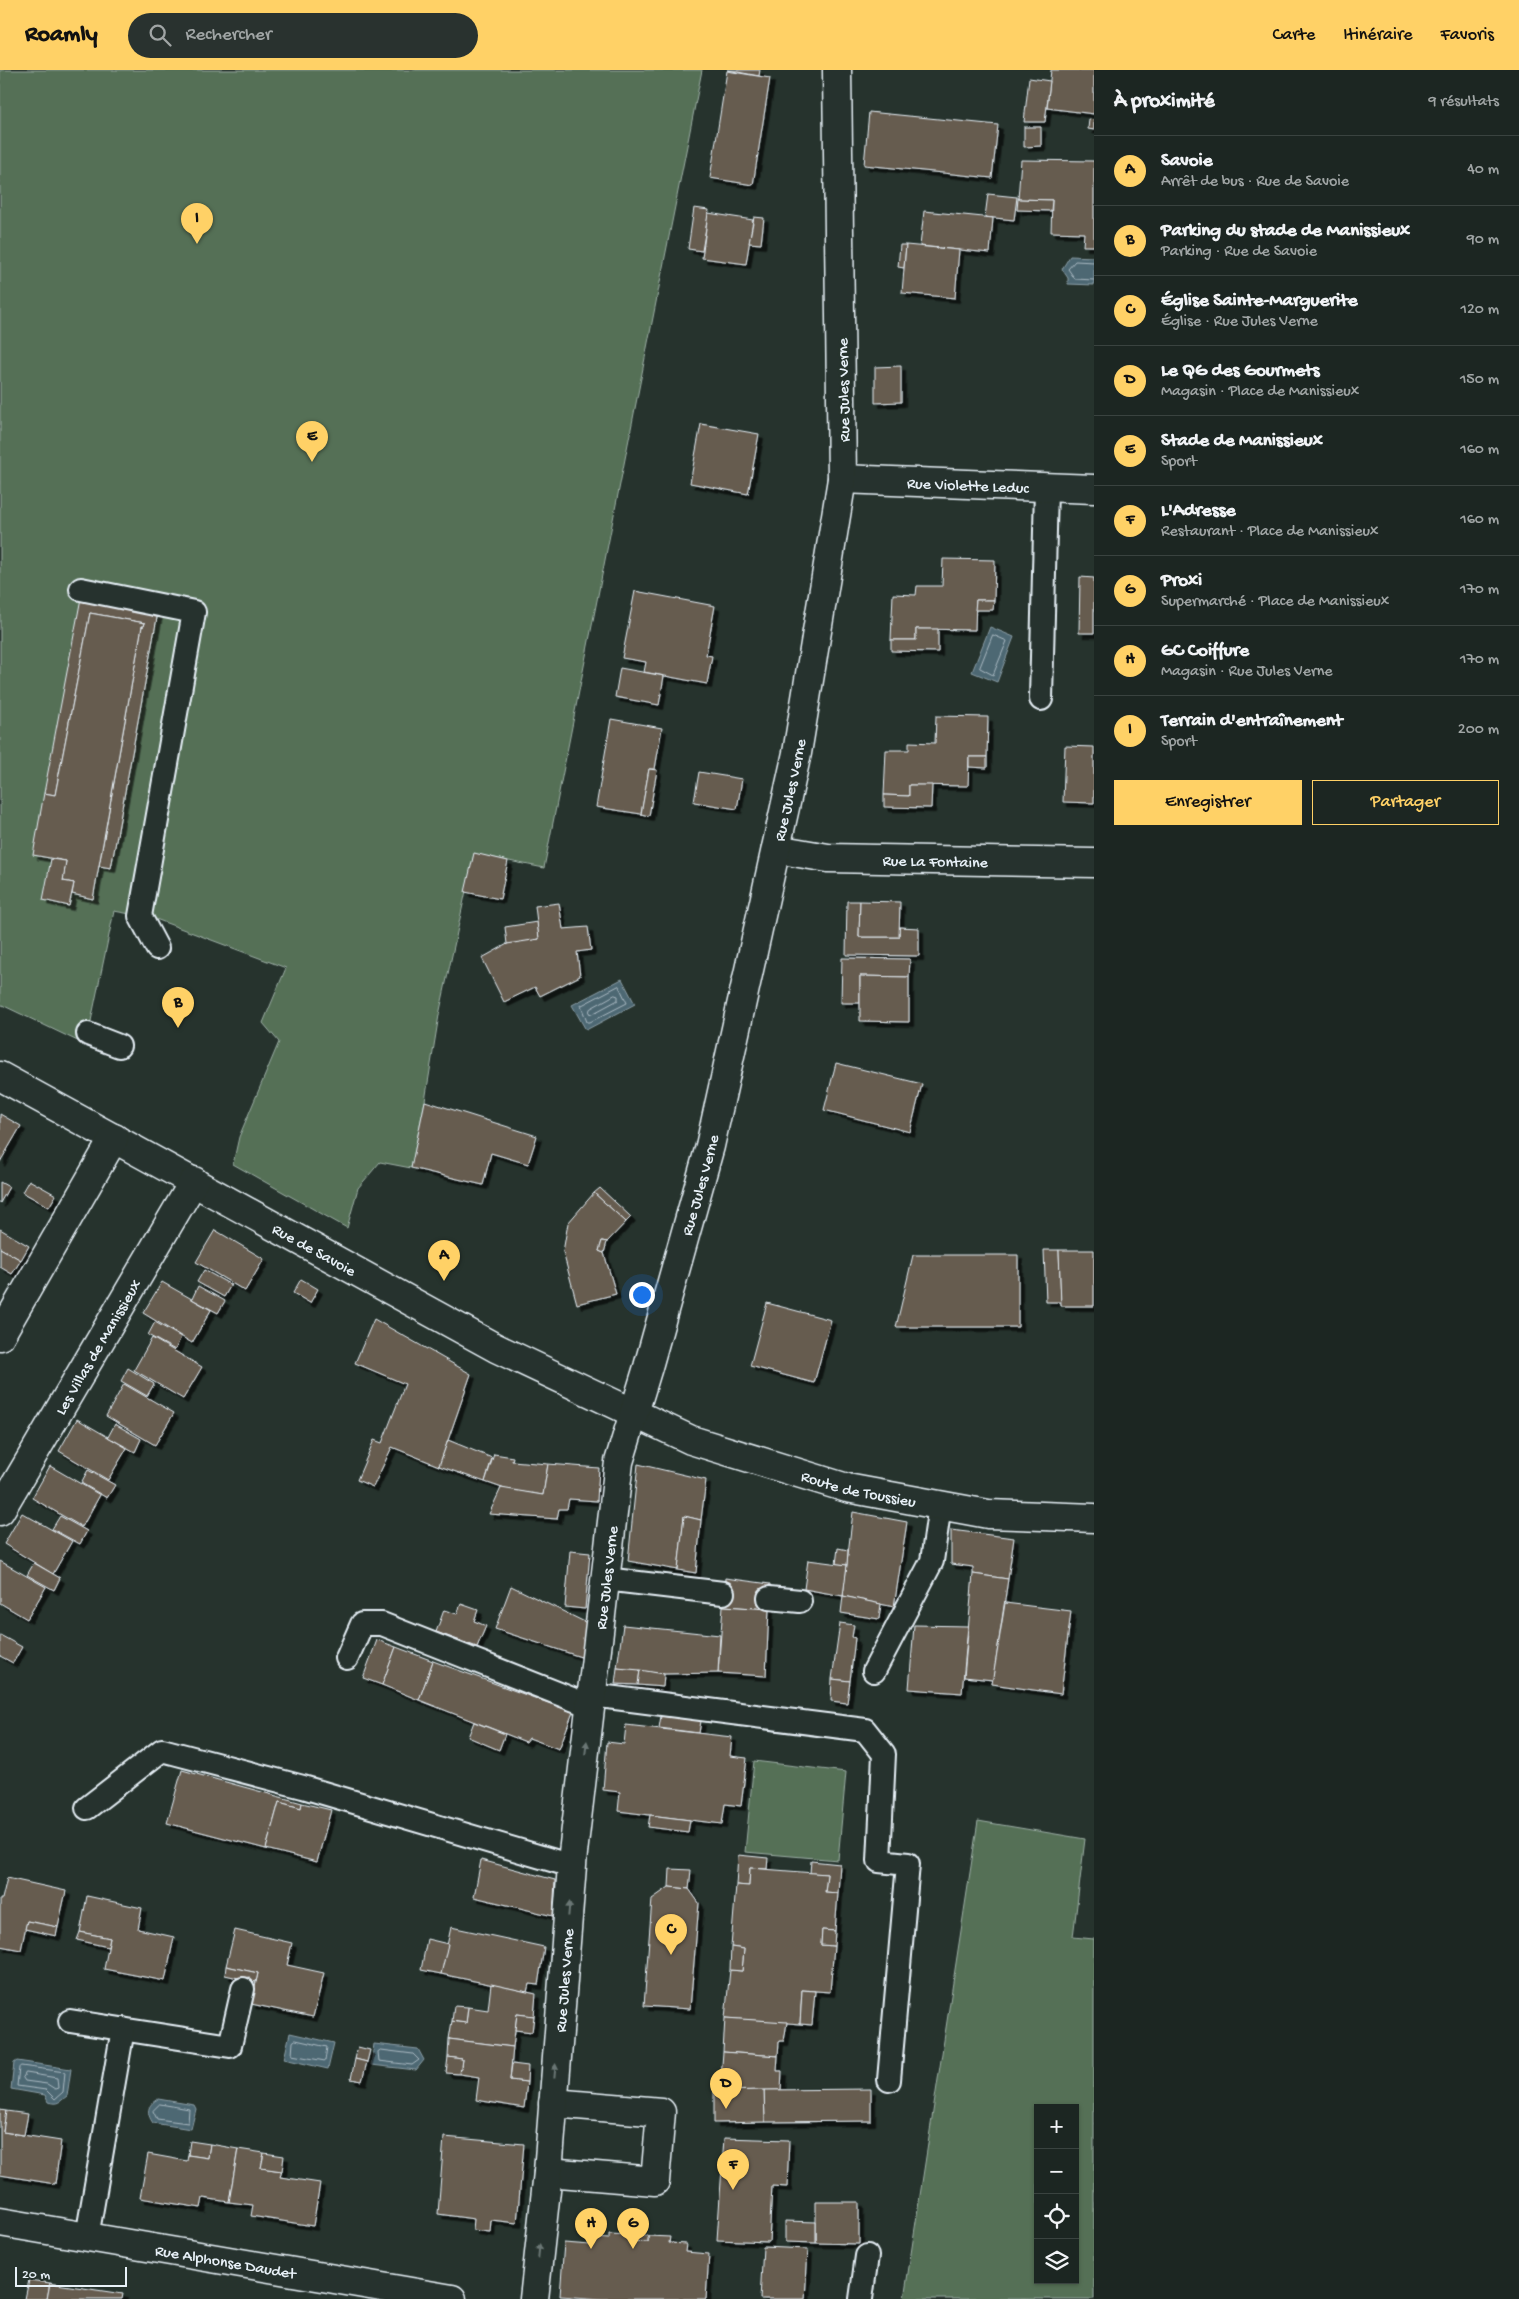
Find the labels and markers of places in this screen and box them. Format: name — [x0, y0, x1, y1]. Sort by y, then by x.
pin: I — [181, 203, 213, 244]
pin: E — [296, 421, 328, 462]
pin: B — [162, 987, 194, 1028]
pin: A — [428, 1240, 460, 1281]
pin: C — [655, 1914, 687, 1955]
pin: D — [710, 2068, 742, 2109]
pin: F — [717, 2149, 749, 2190]
pin: H — [575, 2208, 607, 2249]
pin: G — [617, 2208, 649, 2249]

